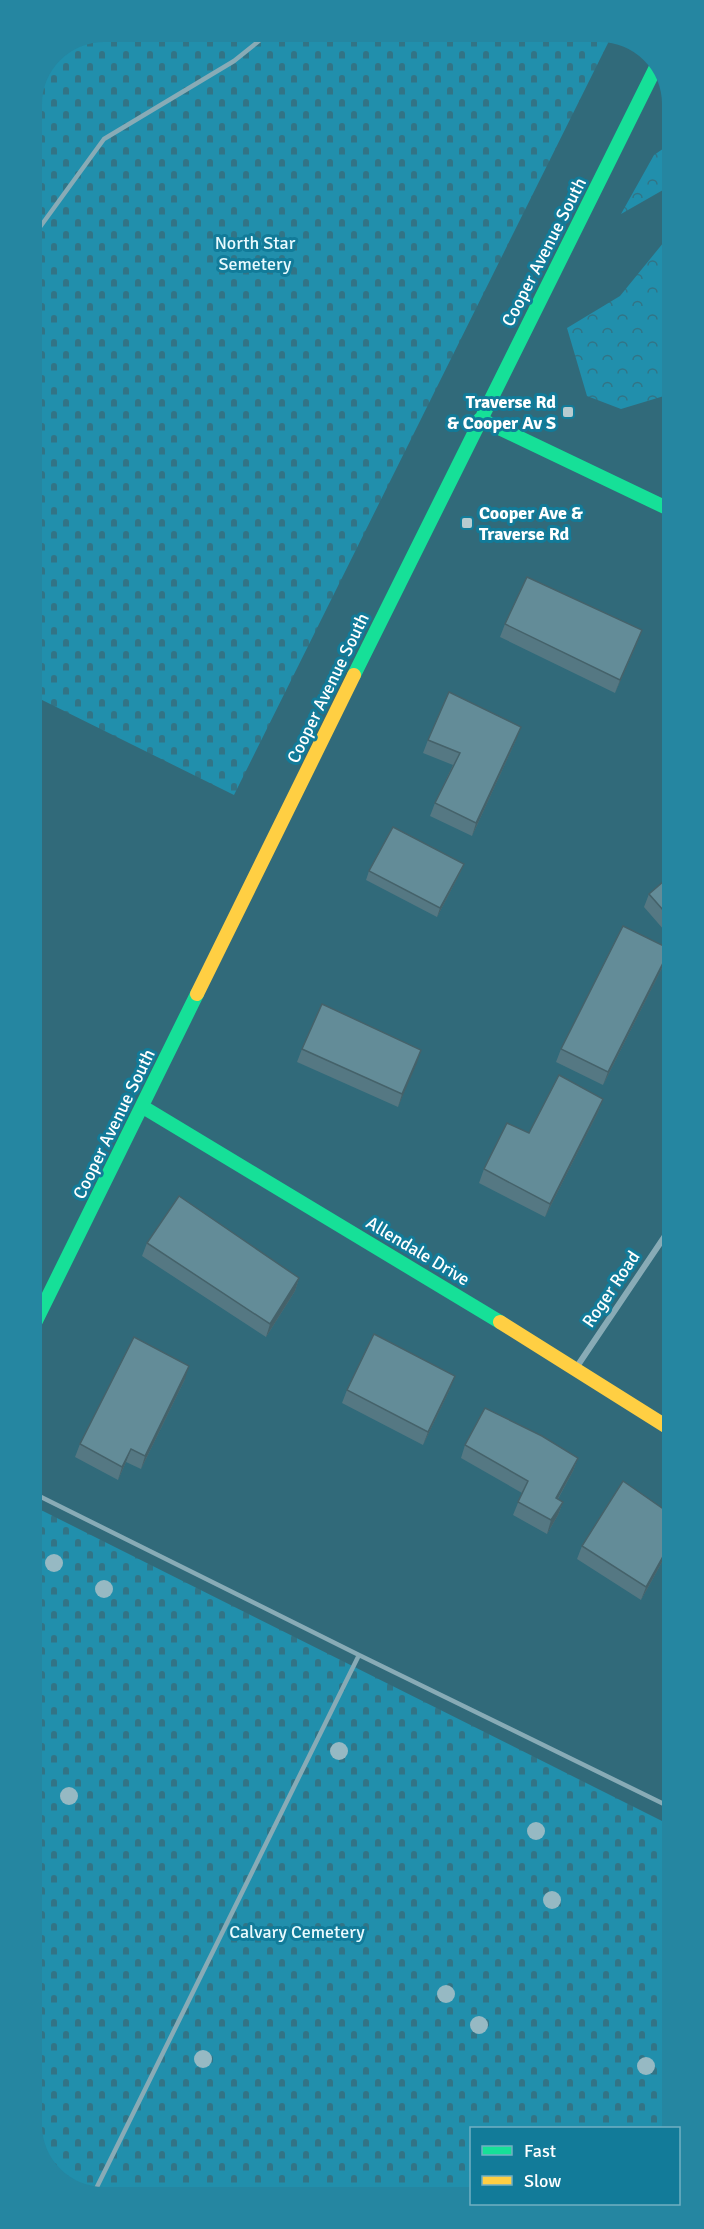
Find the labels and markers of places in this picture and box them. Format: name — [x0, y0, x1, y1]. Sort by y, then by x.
place label: Traverse Rd & Cooper Av S — [447, 391, 556, 434]
marker: Traverse Rd & Cooper Av S — [561, 405, 575, 419]
place label: Cooper Ave & Traverse Rd — [479, 502, 583, 545]
marker: Cooper Ave & Traverse Rd — [460, 516, 474, 530]

